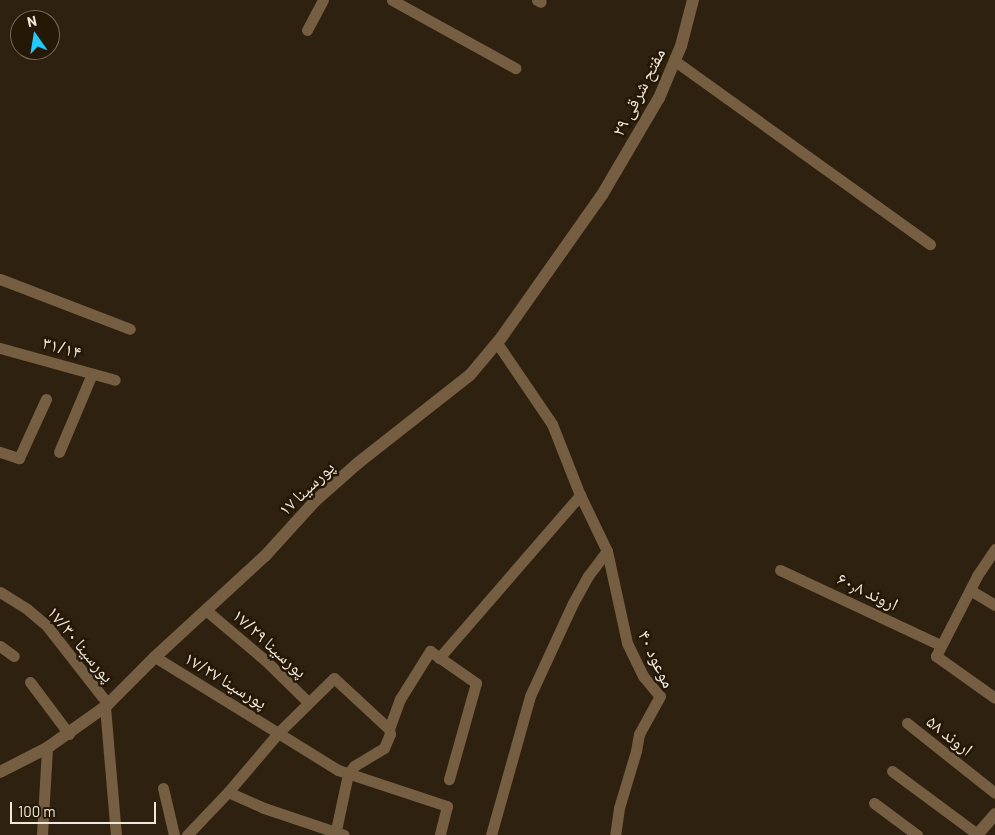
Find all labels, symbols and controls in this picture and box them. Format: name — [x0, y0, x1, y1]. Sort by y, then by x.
north arrow — [10, 10, 60, 60]
text: N — [25, 12, 38, 30]
street label: مفتح شرقی ۲۹ — [607, 44, 669, 140]
street label: ۳۱/۱۴ — [40, 331, 84, 363]
street label: پورسینا ۱۷ — [274, 456, 338, 520]
street label: اروند ۶۰٫۸ — [834, 567, 902, 615]
street label: پورسینا ۱۷/۳۰ — [43, 602, 119, 686]
street label: پورسینا ۱۷/۲۹ — [228, 604, 312, 682]
street label: موعود ۴۰ — [634, 627, 680, 691]
street label: پورسینا ۱۷/۲۷ — [181, 647, 271, 713]
street label: اروند ۵۸ — [923, 710, 977, 760]
scale bar — [12, 792, 159, 824]
text: 100 m — [18, 802, 56, 820]

